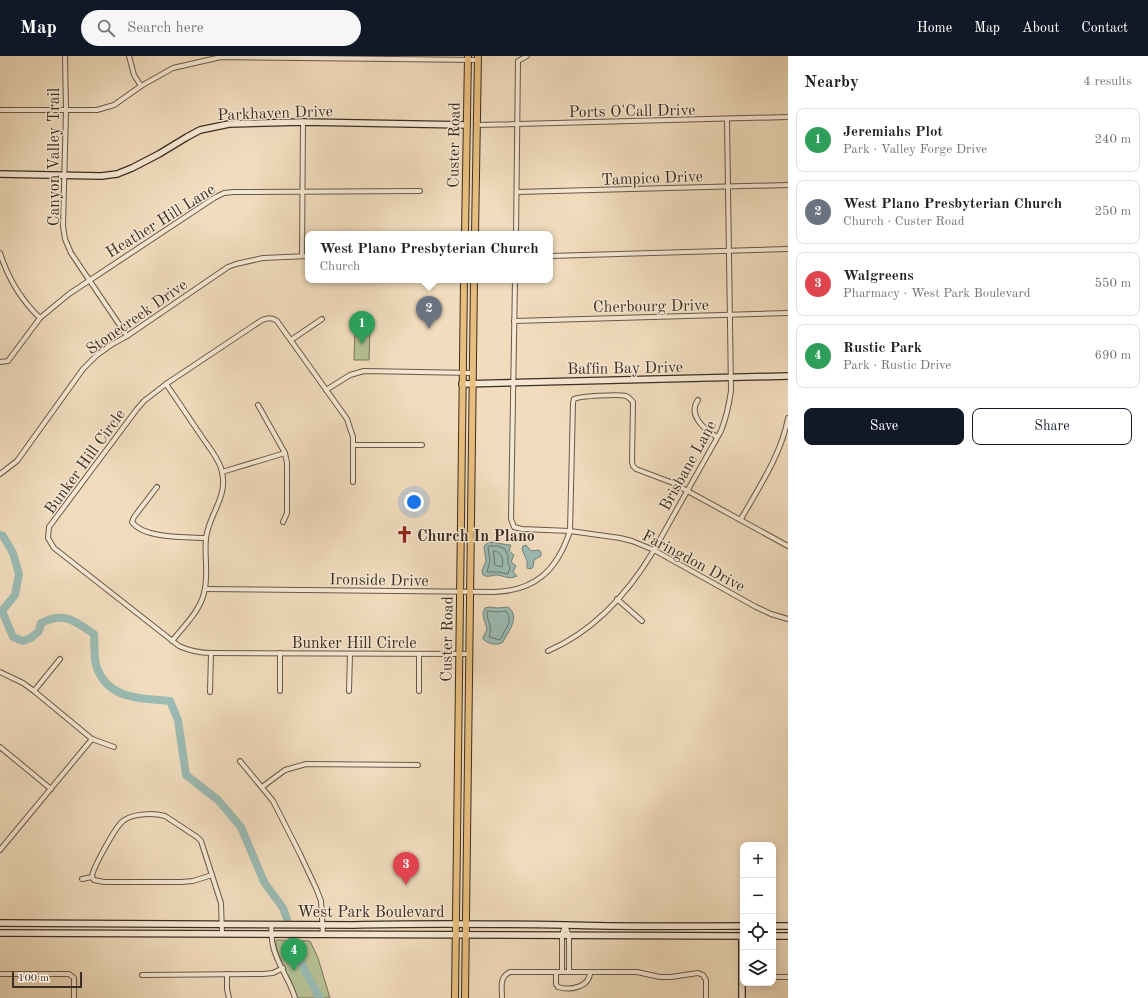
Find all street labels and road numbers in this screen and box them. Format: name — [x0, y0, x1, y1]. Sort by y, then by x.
street label: Canyon Valley Trail — [47, 88, 63, 226]
street label: Custer Road — [446, 102, 464, 188]
street label: Ports O'Call Drive — [569, 103, 696, 121]
street label: Parkhaven Drive — [217, 104, 333, 124]
street label: Tampico Drive — [601, 169, 703, 189]
street label: Heather Hill Lane — [104, 182, 218, 262]
street label: Stonecreek Drive — [84, 277, 190, 358]
street label: Cherbourg Drive — [593, 298, 709, 316]
street label: Baffin Bay Drive — [567, 360, 683, 378]
street label: Bunker Hill Circle — [42, 407, 129, 518]
street label: Brisbane Lane — [657, 418, 720, 514]
street label: Faringdon Drive — [639, 528, 747, 596]
street label: Ironside Drive — [329, 572, 429, 590]
street label: Custer Road — [439, 596, 457, 682]
street label: Bunker Hill Circle — [291, 636, 417, 652]
street label: West Park Boulevard — [297, 905, 445, 921]

